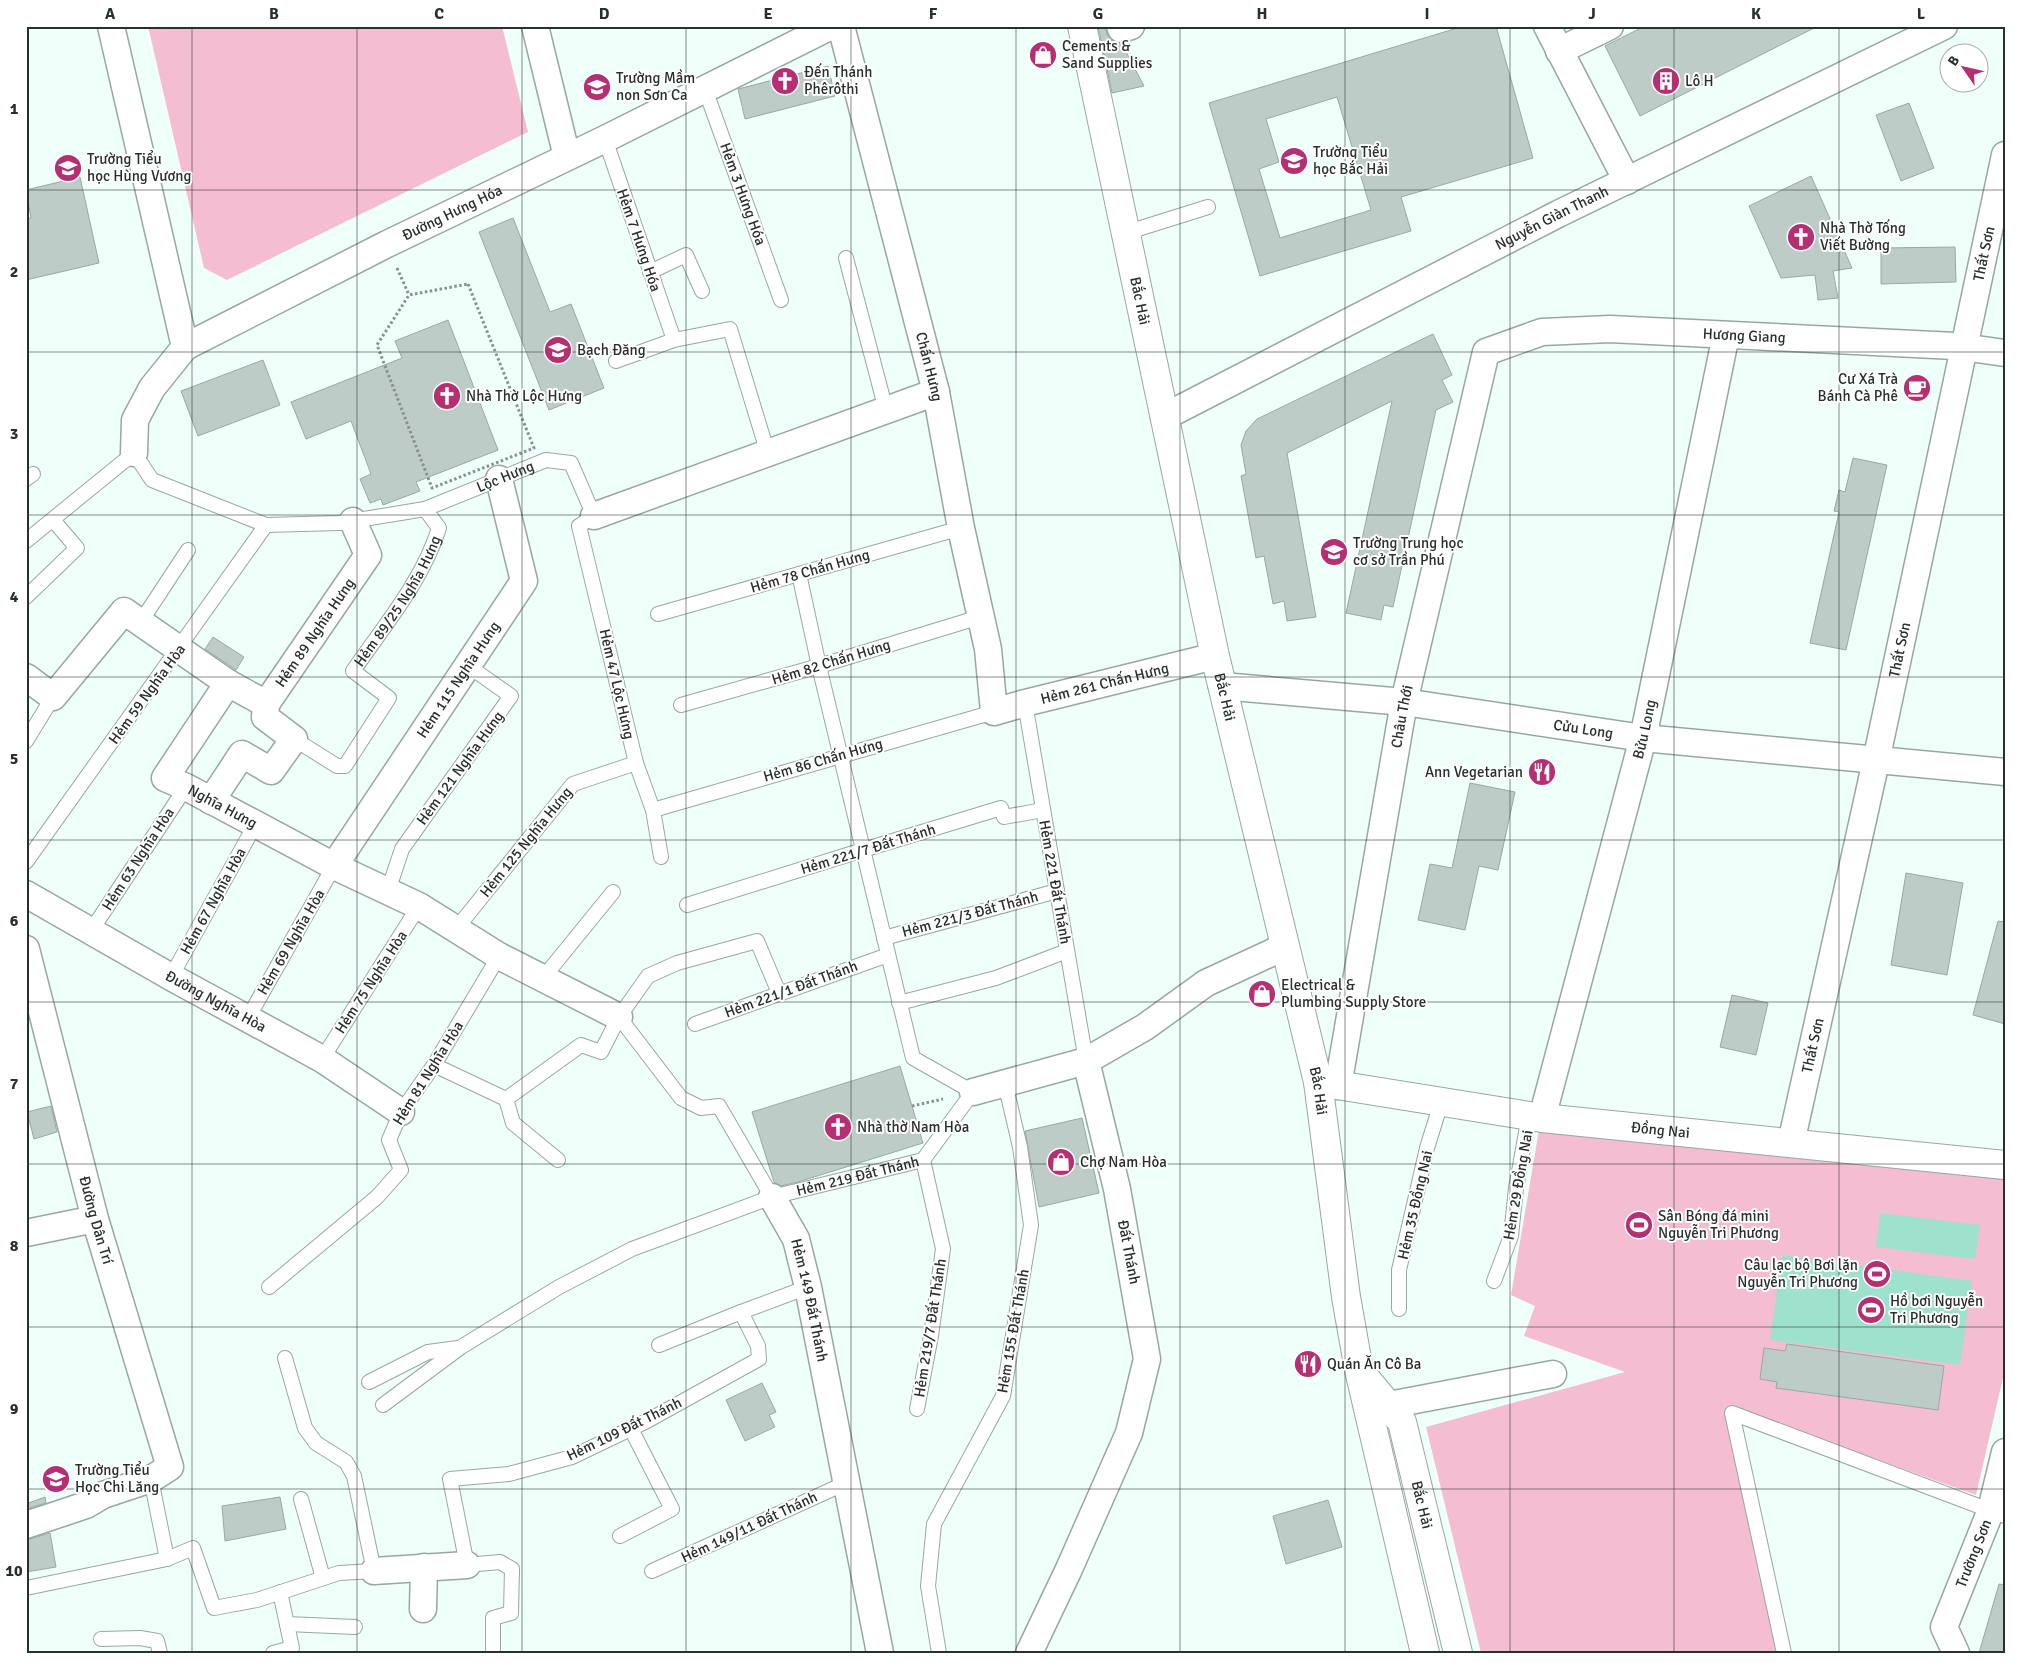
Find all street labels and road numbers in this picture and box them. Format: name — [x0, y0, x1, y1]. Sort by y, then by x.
street label: Hẻm 3 Hưng Hóa — [716, 140, 770, 248]
street label: Đường Hưng Hóa — [399, 181, 505, 244]
street label: Nguyễn Giàn Thanh — [1492, 182, 1611, 254]
street label: Hẻm 7 Hưng Hóa — [613, 186, 665, 294]
street label: Thất Sơn — [1969, 224, 1999, 283]
street label: Bắc Hải — [1126, 275, 1154, 327]
street label: Hương Giang — [1702, 325, 1786, 347]
street label: Chấn Hưng — [912, 330, 947, 403]
street label: Lộc Hưng — [474, 457, 537, 496]
street label: Hẻm 89/25 Nghĩa Hưng — [350, 533, 445, 670]
street label: Hẻm 78 Chấn Hưng — [748, 545, 872, 597]
street label: Hẻm 89 Nghĩa Hưng — [271, 574, 359, 691]
street label: Hẻm 115 Nghĩa Hưng — [413, 618, 504, 741]
street label: Thất Sơn — [1885, 621, 1914, 679]
street label: Hẻm 47 Lộc Hưng — [596, 627, 638, 741]
street label: Hẻm 82 Chấn Hưng — [769, 635, 893, 689]
street label: Hẻm 59 Nghĩa Hòa — [105, 641, 189, 747]
street label: Hẻm 261 Chấn Hưng — [1039, 659, 1171, 708]
street label: Bắc Hải — [1210, 671, 1239, 723]
street label: Châu Thới — [1387, 683, 1417, 749]
street label: Bửu Long — [1629, 698, 1660, 761]
street label: Hẻm 121 Nghĩa Hưng — [413, 707, 507, 828]
street label: Cửu Long — [1552, 716, 1615, 742]
street label: Hẻm 86 Chấn Hưng — [761, 734, 885, 786]
street label: Nghĩa Hưng — [185, 781, 260, 832]
street label: Hẻm 125 Nghĩa Hưng — [476, 783, 576, 901]
street label: Hẻm 63 Nghĩa Hòa — [98, 804, 178, 914]
street label: Hẻm 221 Đất Thánh — [1035, 818, 1075, 946]
street label: Hẻm 221/7 Đất Thánh — [798, 820, 938, 878]
street label: Hẻm 67 Nghĩa Hòa — [176, 845, 250, 957]
street label: Hẻm 69 Nghĩa Hòa — [253, 886, 329, 998]
street label: Hẻm 221/3 Đất Thánh — [900, 887, 1040, 941]
street label: Hẻm 75 Nghĩa Hòa — [331, 927, 411, 1037]
street label: Hẻm 221/1 Đất Thánh — [722, 957, 860, 1021]
street label: Đường Nghĩa Hòa — [162, 967, 269, 1036]
street label: Thất Sơn — [1798, 1016, 1828, 1075]
street label: Hẻm 81 Nghĩa Hòa — [389, 1018, 467, 1128]
street label: Bắc Hải — [1306, 1065, 1331, 1116]
street label: Đồng Nai — [1630, 1118, 1691, 1142]
street label: Hẻm 29 Đồng Nai — [1499, 1129, 1537, 1241]
street label: Hẻm 35 Đồng Nai — [1394, 1149, 1436, 1261]
street label: Hẻm 219 Đất Thánh — [794, 1152, 921, 1200]
street label: Đường Dân Trí — [75, 1174, 117, 1266]
street label: Đất Thánh — [1114, 1218, 1144, 1286]
street label: Hẻm 149 Đất Thánh — [787, 1236, 832, 1363]
street label: Hẻm 219/7 Đất Thánh — [910, 1257, 950, 1399]
street label: Hẻm 155 Đất Thánh — [993, 1267, 1033, 1395]
street label: Hẻm 109 Đất Thánh — [564, 1393, 684, 1465]
street label: Bắc Hải — [1408, 1479, 1437, 1531]
street label: Hẻm 149/11 Đất Thánh — [678, 1488, 820, 1566]
street label: Trường Sơn — [1952, 1517, 1995, 1590]

